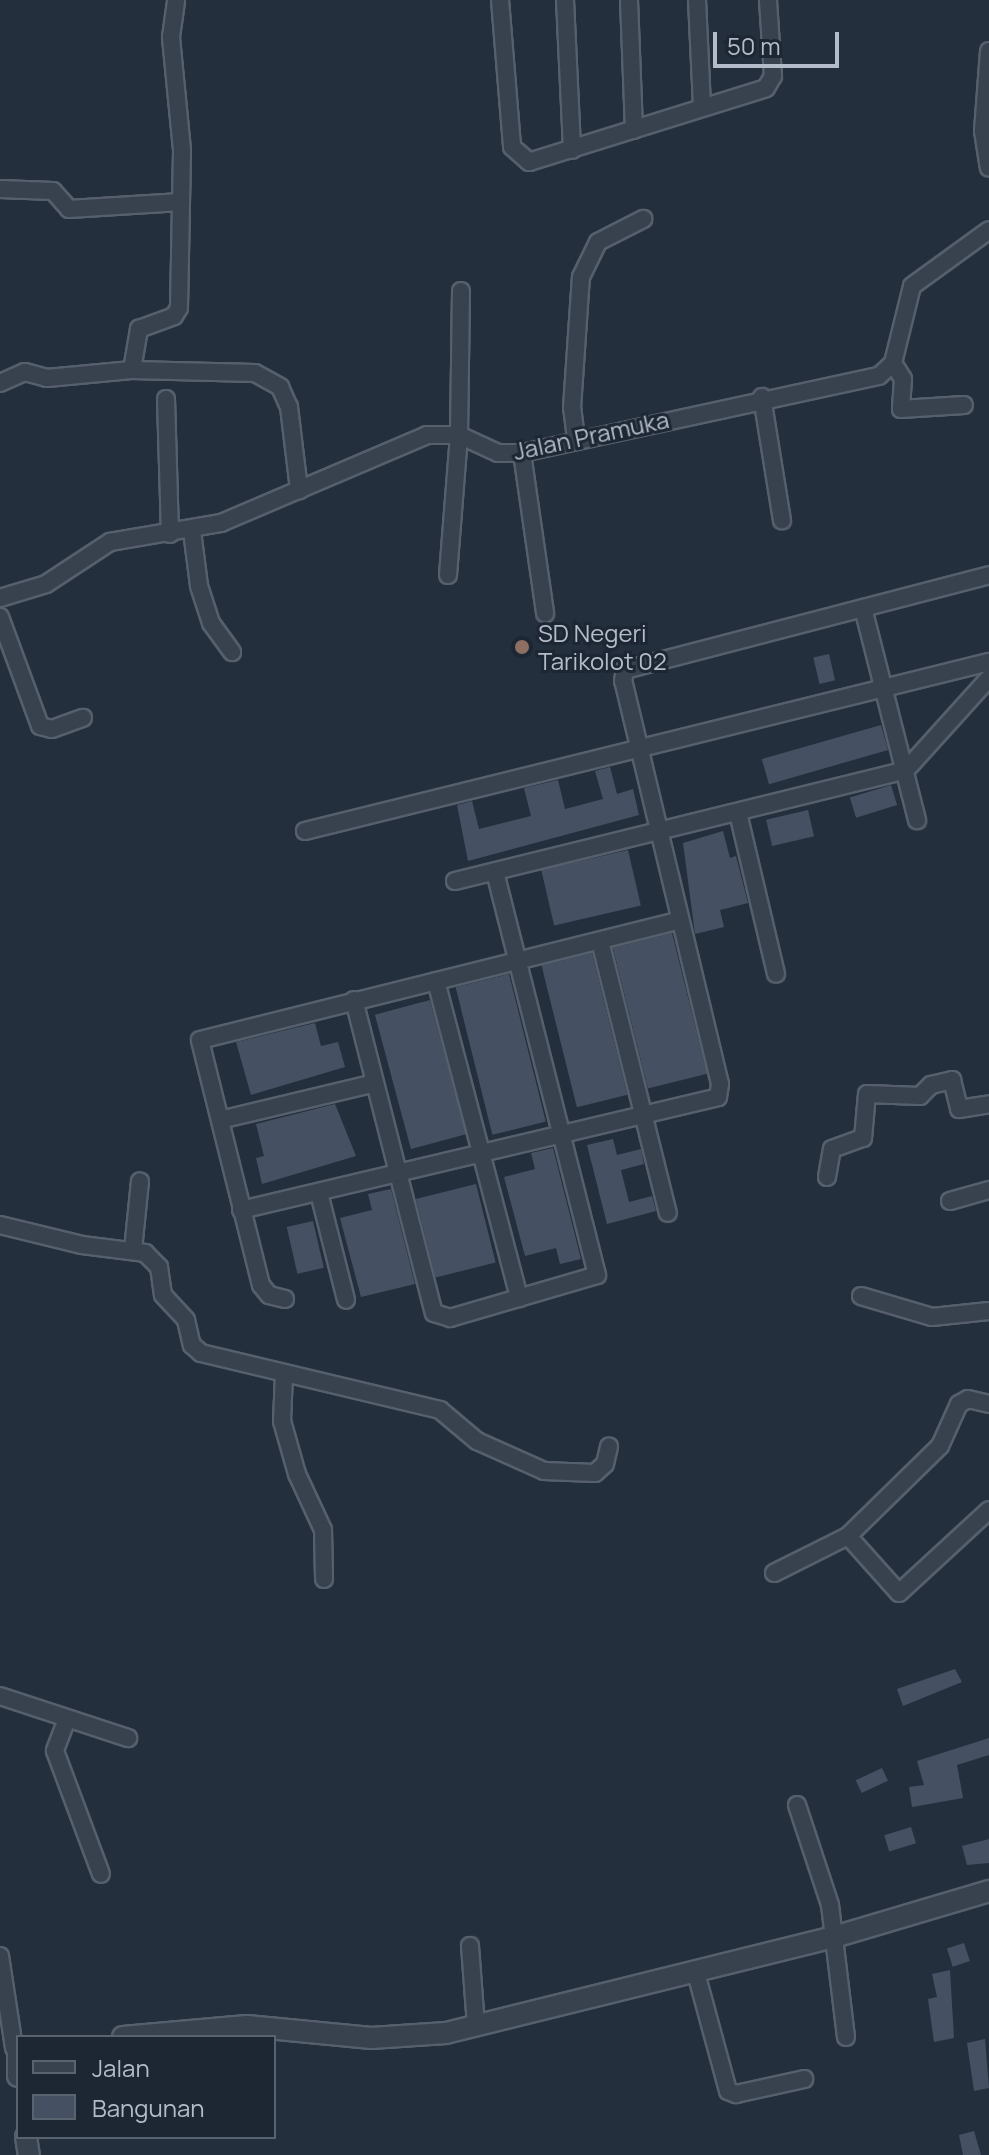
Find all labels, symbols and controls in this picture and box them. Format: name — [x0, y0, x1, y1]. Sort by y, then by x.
scale bar — [717, 16, 843, 66]
text: 50 m — [727, 29, 781, 62]
street label: Jalan Pramuka — [511, 404, 671, 466]
place label: SD Negeri Tarikolot 02 — [538, 619, 667, 675]
marker: SD Negeri Tarikolot 02 — [513, 638, 531, 656]
legend — [16, 2035, 276, 2139]
text: Jalan — [92, 2051, 150, 2084]
text: Bangunan — [92, 2091, 205, 2124]

